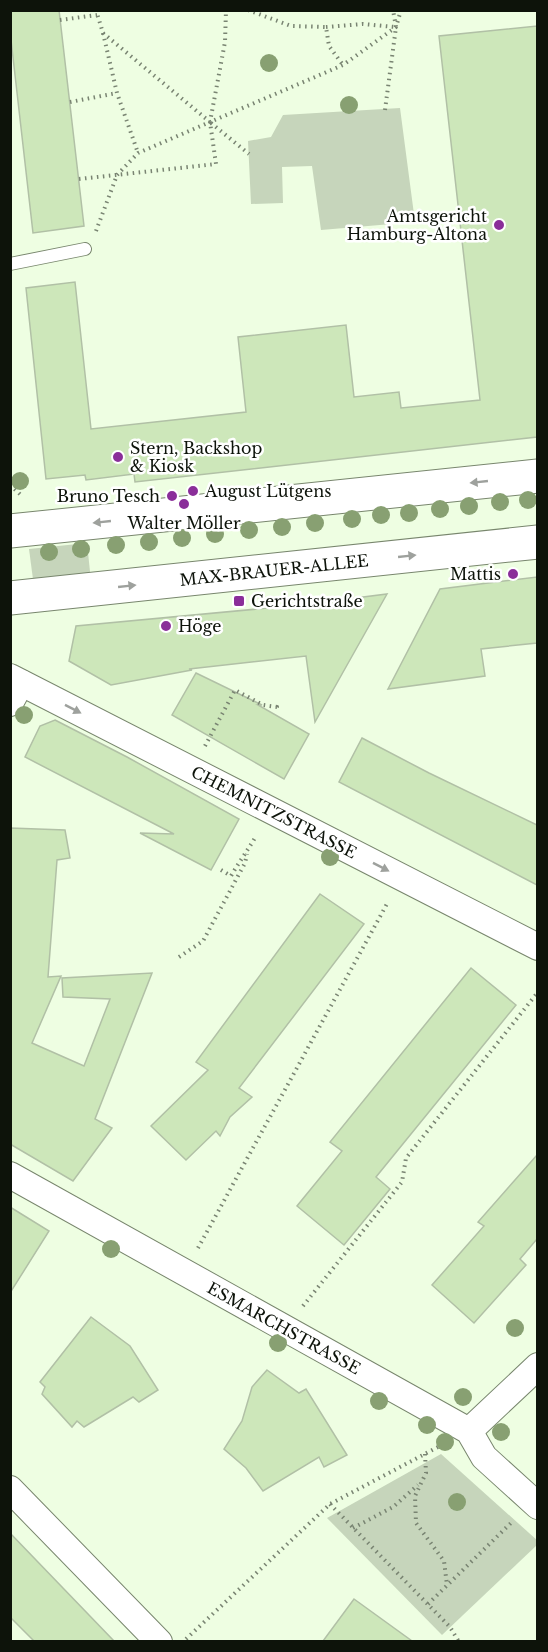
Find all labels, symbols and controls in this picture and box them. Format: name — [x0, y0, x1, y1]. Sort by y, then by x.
place label: Amtsgericht Hamburg-Altona — [347, 206, 487, 244]
marker: Amtsgericht Hamburg-Altona — [492, 218, 506, 232]
place label: Stern, Backshop & Kiosk — [130, 438, 262, 476]
marker: Stern, Backshop & Kiosk — [111, 450, 125, 464]
one-way arrow — [470, 477, 489, 487]
place label: August Lütgens — [204, 481, 331, 501]
marker: August Lütgens — [186, 484, 200, 498]
place label: Bruno Tesch — [57, 486, 160, 506]
marker: Bruno Tesch — [165, 489, 179, 503]
marker: Walter Möller — [177, 497, 191, 511]
place label: Walter Möller — [126, 513, 241, 533]
one-way arrow — [92, 517, 111, 527]
street label: MAX-BRAUER-ALLEE — [178, 550, 370, 590]
one-way arrow — [397, 551, 416, 561]
place label: Mattis — [450, 564, 501, 584]
marker: Mattis — [506, 567, 520, 581]
one-way arrow — [117, 581, 136, 591]
place label: Gerichtstraße — [251, 591, 363, 611]
marker: Gerichtstraße — [232, 594, 246, 608]
place label: Höge — [178, 616, 222, 636]
marker: Höge — [159, 619, 173, 633]
one-way arrow — [65, 705, 82, 714]
street label: CHEMNITZSTRASSE — [188, 762, 360, 862]
one-way arrow — [372, 863, 389, 872]
street label: ESMARCHSTRASSE — [204, 1278, 364, 1378]

